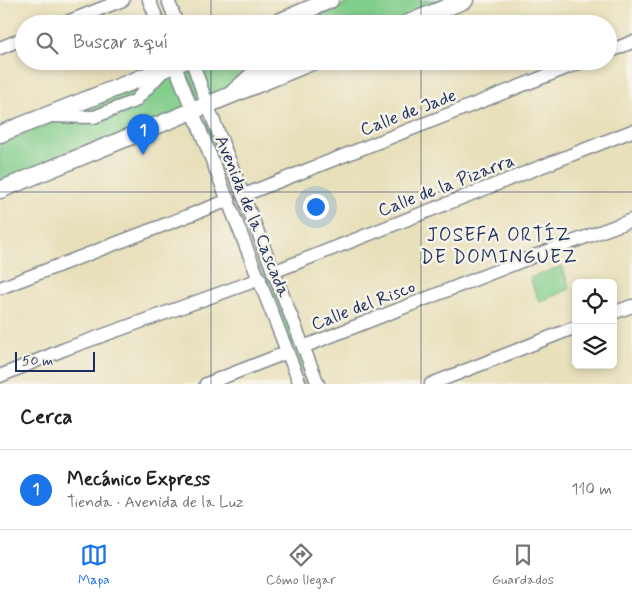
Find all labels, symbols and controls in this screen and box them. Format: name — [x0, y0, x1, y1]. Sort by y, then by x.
search box — [15, 15, 617, 70]
icon: search — [33, 29, 61, 57]
text: Buscar aquí — [73, 30, 168, 55]
street label: Calle de Jade — [357, 84, 460, 142]
pin: 1 — [127, 114, 159, 155]
street label: Avenida de la Cascada — [209, 132, 296, 301]
street label: Calle de la Pizarra — [375, 149, 518, 223]
your location — [303, 194, 329, 220]
district label: JOSEFA ORTÍZ DE DOMINGUEZ — [421, 222, 577, 270]
street label: Calle del Risco — [308, 275, 419, 337]
map controls — [572, 279, 617, 369]
button: locate — [572, 279, 617, 324]
button: layers — [572, 324, 617, 369]
scale bar — [15, 349, 95, 372]
text: 50 m — [22, 352, 53, 370]
text: Cerca — [20, 403, 73, 431]
text: Mecánico Express — [67, 467, 210, 492]
text: 1 — [32, 479, 40, 500]
text: 110 m — [571, 479, 612, 500]
text: Tienda · Avenida de la Luz — [67, 492, 244, 513]
tab: Mapa — [78, 541, 110, 589]
tab: Cómo llegar — [266, 541, 336, 589]
tab: Guardados — [492, 541, 554, 589]

